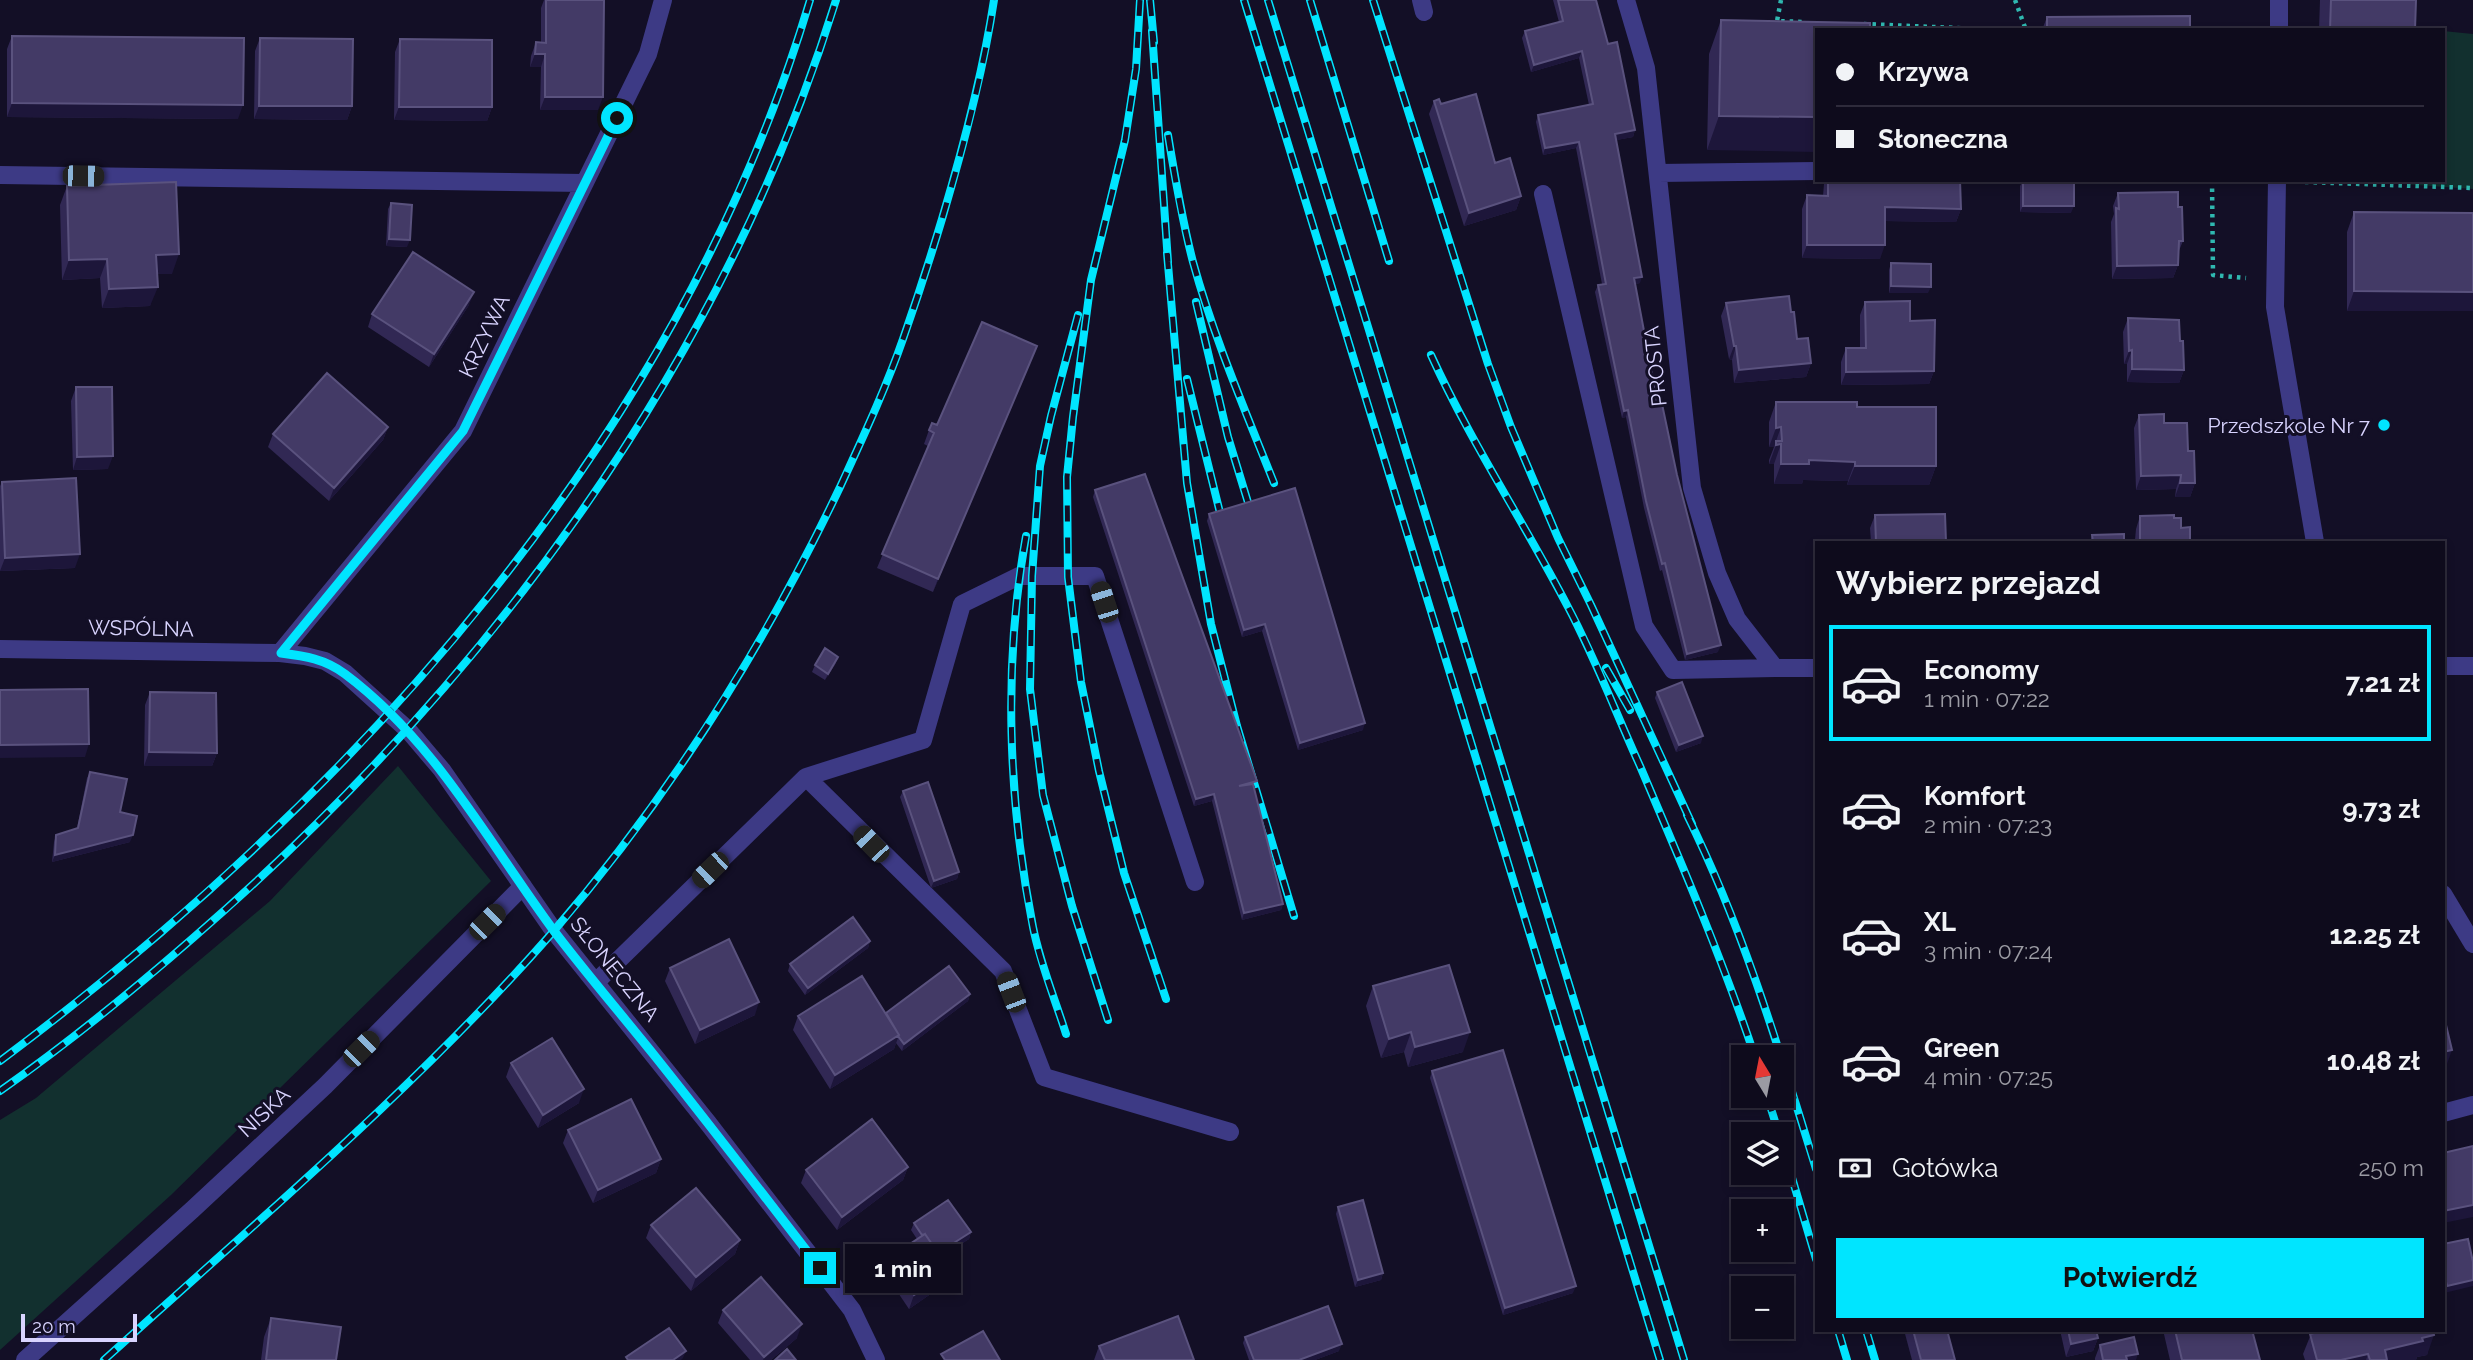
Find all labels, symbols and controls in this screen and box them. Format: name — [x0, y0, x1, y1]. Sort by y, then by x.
text: Krzywa — [1878, 57, 1969, 87]
route start — [601, 102, 633, 134]
text: Słoneczna — [1878, 124, 2008, 154]
car — [62, 165, 105, 187]
street label: KRZYWA — [453, 291, 515, 381]
street label: PROSTA — [1638, 324, 1672, 408]
place label: Przedszkole Nr 7 — [2207, 413, 2371, 438]
marker: Przedszkole Nr 7 — [2376, 417, 2392, 433]
text: Wybierz przejazd — [1836, 564, 2101, 601]
car — [1088, 579, 1121, 625]
street label: WSPÓLNA — [88, 615, 194, 641]
icon: car — [1840, 652, 1903, 715]
text: Economy — [1924, 655, 2039, 685]
text: 7.21 zł — [2345, 668, 2420, 698]
text: 1 min · 07:22 — [1924, 685, 2050, 712]
icon: car — [1840, 778, 1903, 841]
text: Komfort — [1924, 781, 2026, 811]
text: 9.73 zł — [2342, 794, 2420, 824]
text: 2 min · 07:23 — [1924, 811, 2052, 838]
car — [849, 822, 894, 866]
car — [688, 848, 733, 892]
car — [465, 900, 510, 944]
icon: car — [1840, 904, 1903, 967]
text: XL — [1924, 907, 1956, 937]
street label: SŁONECZNA — [565, 912, 665, 1026]
text: 12.25 zł — [2330, 920, 2420, 950]
text: 3 min · 07:24 — [1924, 937, 2053, 964]
car — [994, 969, 1029, 1015]
car — [339, 1027, 384, 1071]
icon: car — [1840, 1030, 1903, 1093]
text: Green — [1924, 1033, 2000, 1063]
north arrow — [1731, 1045, 1794, 1108]
map controls — [1731, 1045, 1794, 1339]
text: 10.48 zł — [2327, 1046, 2420, 1076]
text: 4 min · 07:25 — [1924, 1063, 2053, 1090]
street label: NISKA — [233, 1082, 295, 1142]
button: layers — [1731, 1122, 1794, 1185]
icon: cash — [1836, 1149, 1874, 1187]
text: Gotówka — [1892, 1153, 1998, 1183]
text: 250 m — [2358, 1154, 2424, 1181]
button: + — [1731, 1199, 1794, 1262]
button: Potwierdź — [1836, 1238, 2424, 1318]
callout: 1 min — [844, 1244, 960, 1292]
route end — [804, 1252, 836, 1284]
text: 1 min — [874, 1255, 932, 1282]
button: − — [1731, 1276, 1794, 1339]
scale bar — [21, 1311, 136, 1343]
text: 20 m — [32, 1315, 76, 1337]

